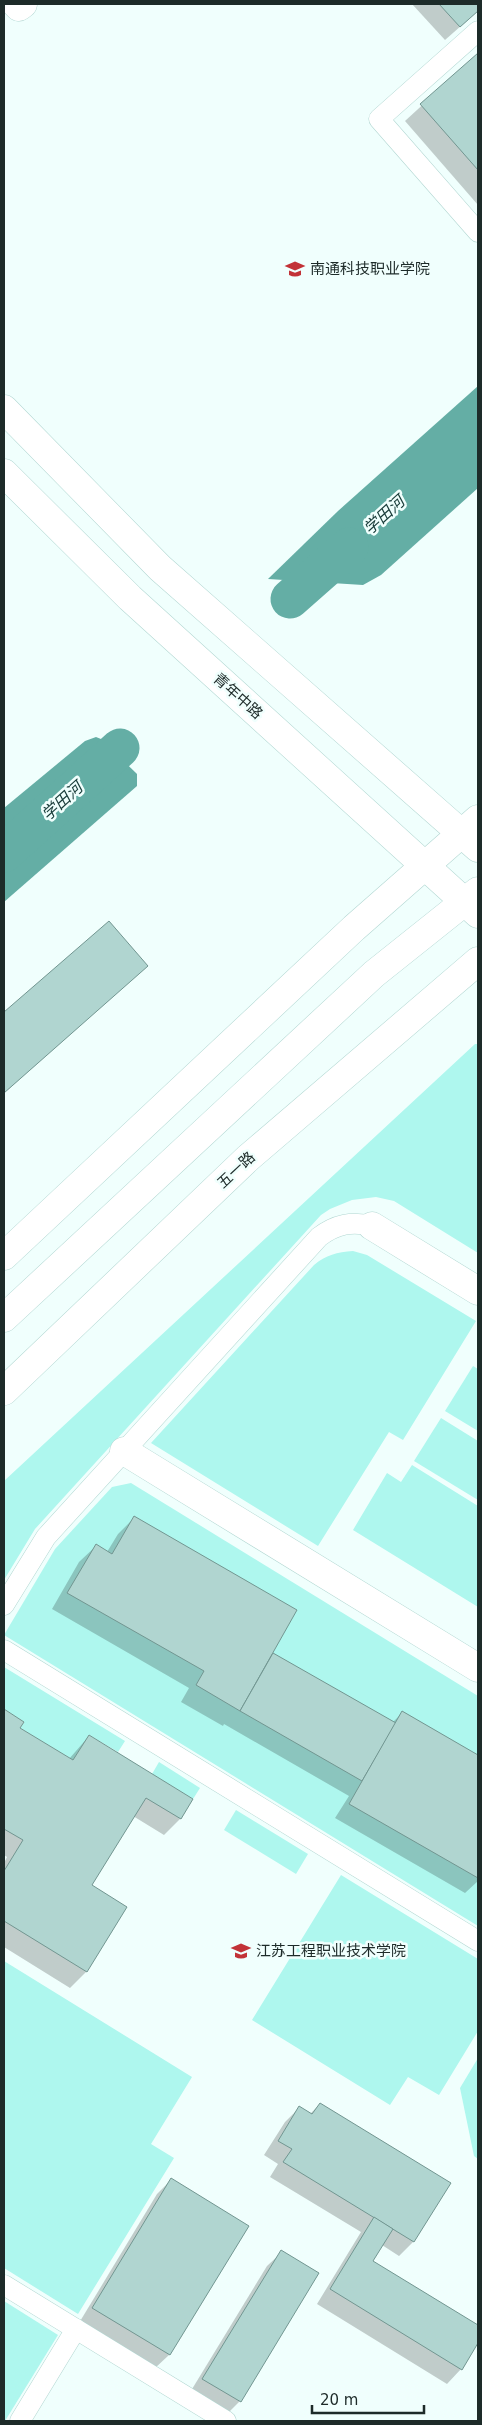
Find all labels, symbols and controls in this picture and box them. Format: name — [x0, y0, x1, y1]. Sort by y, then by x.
school or university icon: 南通科技职业学院 — [284, 258, 306, 280]
place label: 南通科技职业学院 — [310, 260, 430, 278]
water label: 学田河 — [360, 490, 410, 538]
street label: 青年中路 — [210, 669, 266, 723]
water label: 学田河 — [38, 776, 88, 824]
street label: 五一路 — [213, 1148, 259, 1192]
school or university icon: 江苏工程职业技术学院 — [230, 1940, 252, 1962]
place label: 江苏工程职业技术学院 — [256, 1942, 406, 1960]
scale bar — [312, 2382, 424, 2414]
text: 20 m — [320, 2391, 358, 2409]

